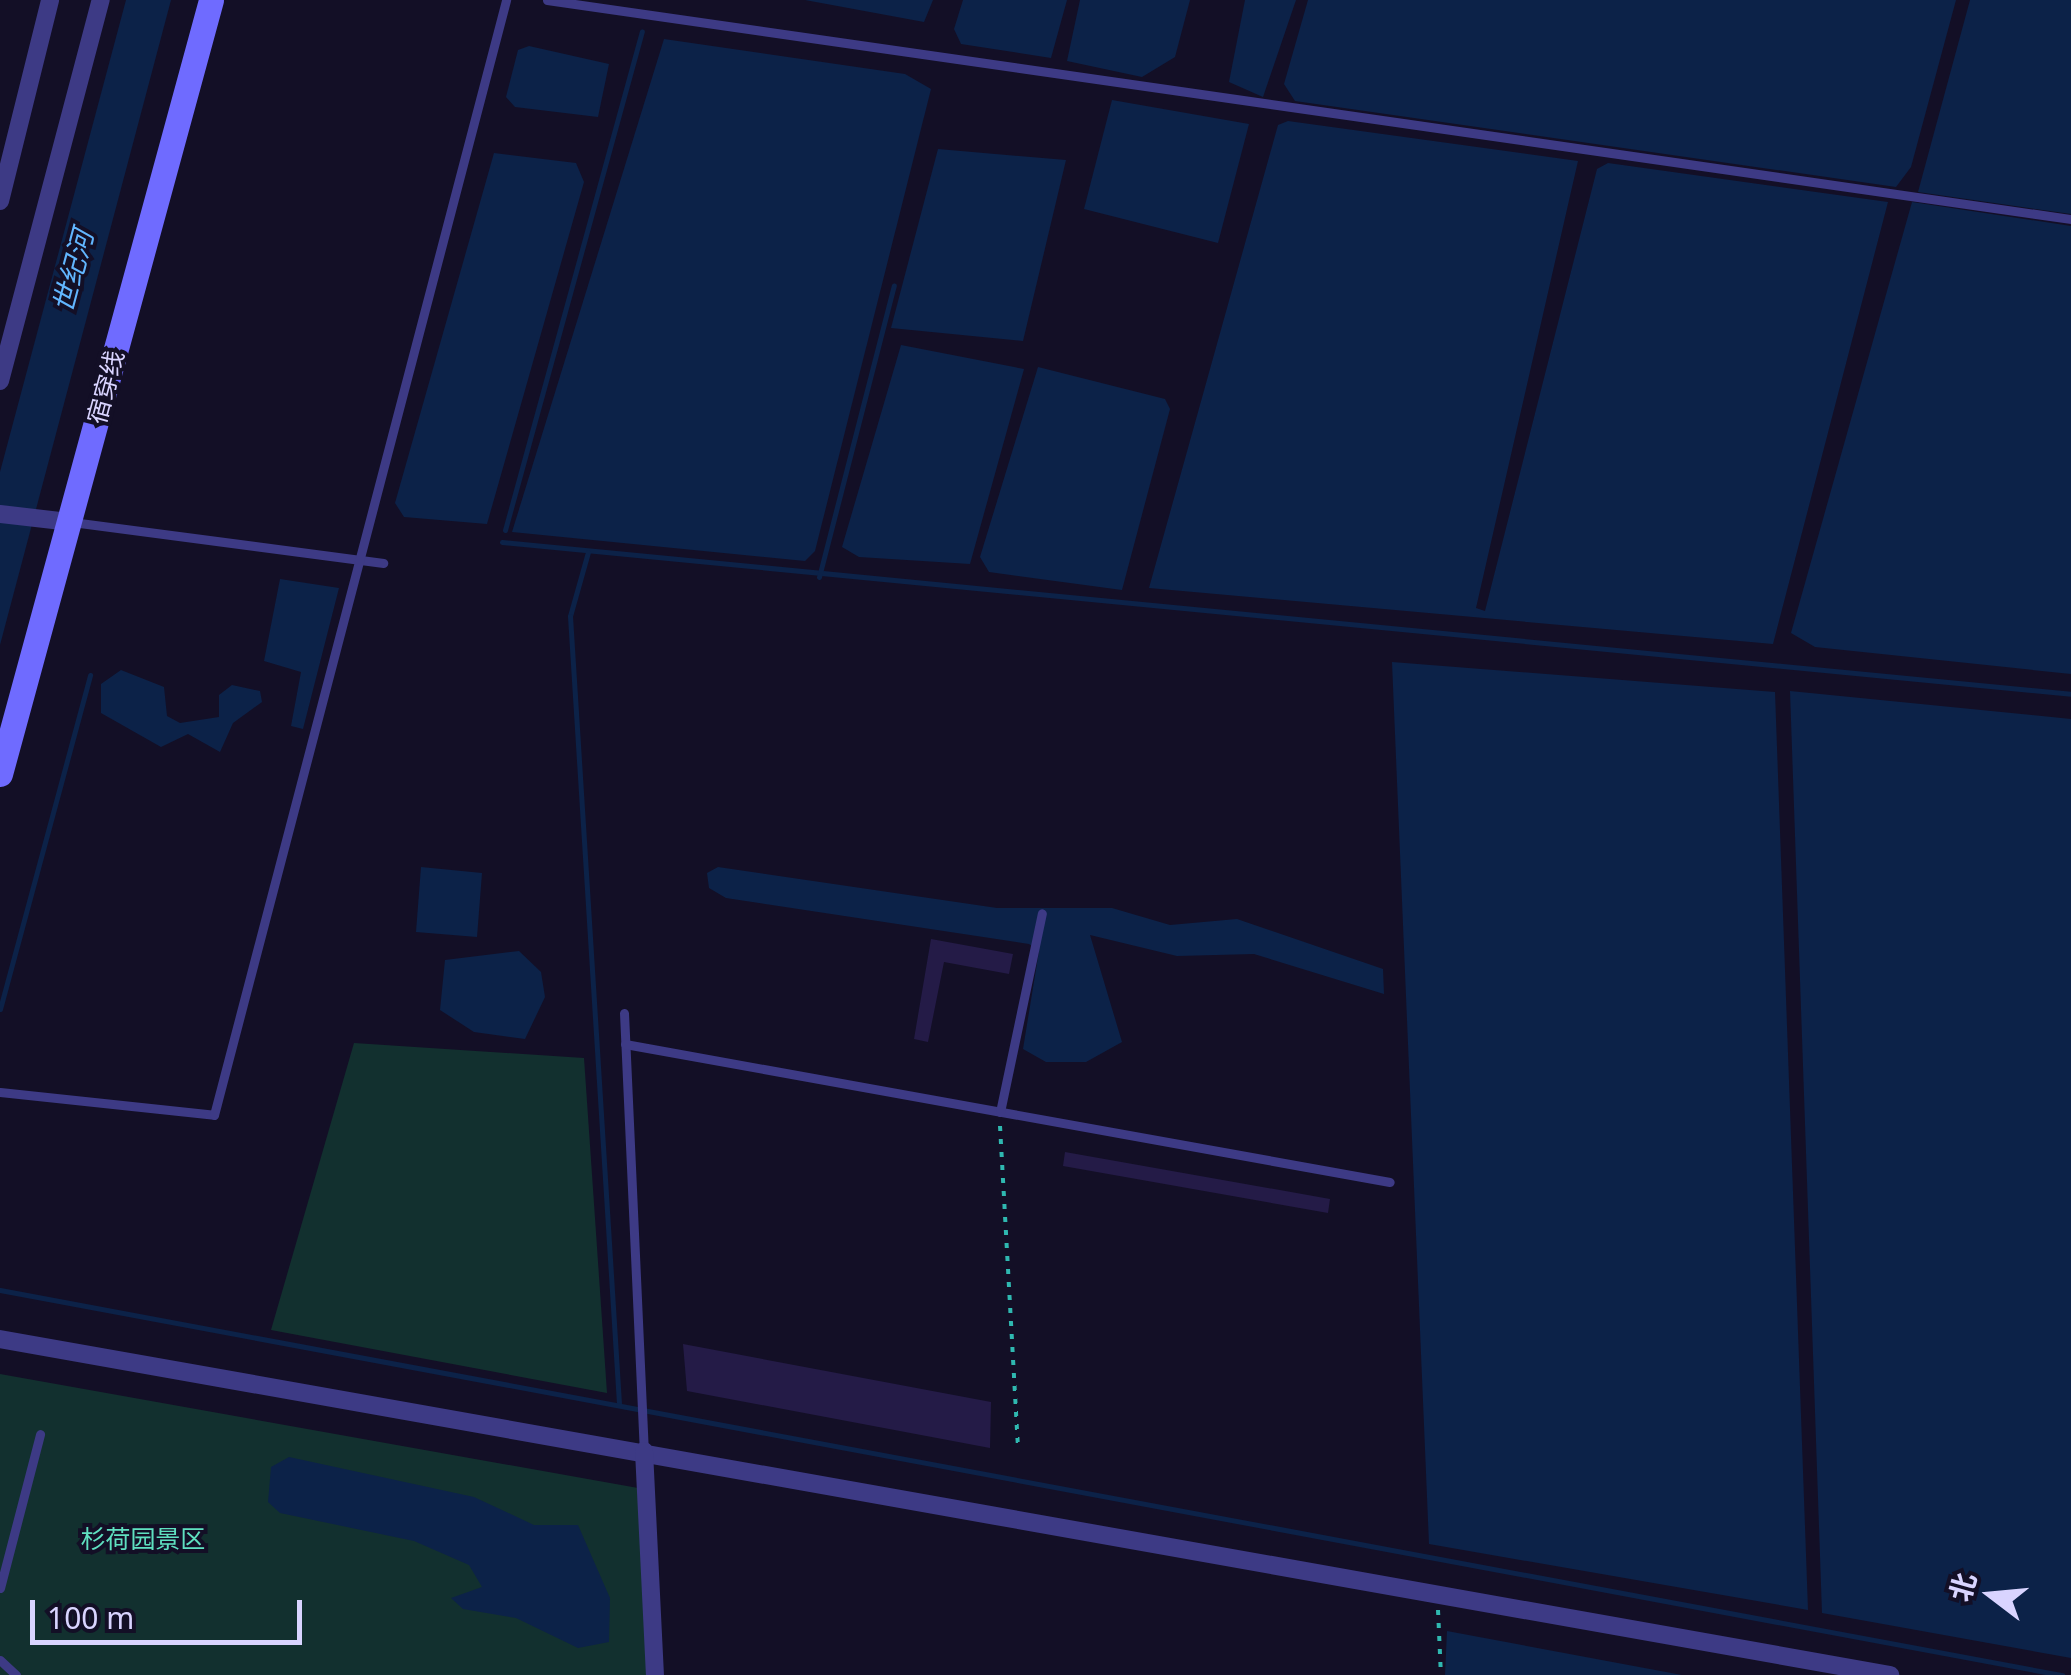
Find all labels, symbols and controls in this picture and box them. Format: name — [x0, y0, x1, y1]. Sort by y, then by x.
water label: 世纪河 — [45, 226, 99, 316]
street label: 宿穿线 — [81, 347, 129, 427]
park label: 杉荷园景区 — [81, 1523, 205, 1553]
north arrow — [1941, 1545, 2041, 1645]
text: 北 — [1940, 1568, 1984, 1605]
scale bar — [35, 1580, 308, 1642]
text: 100 m — [47, 1597, 134, 1638]

